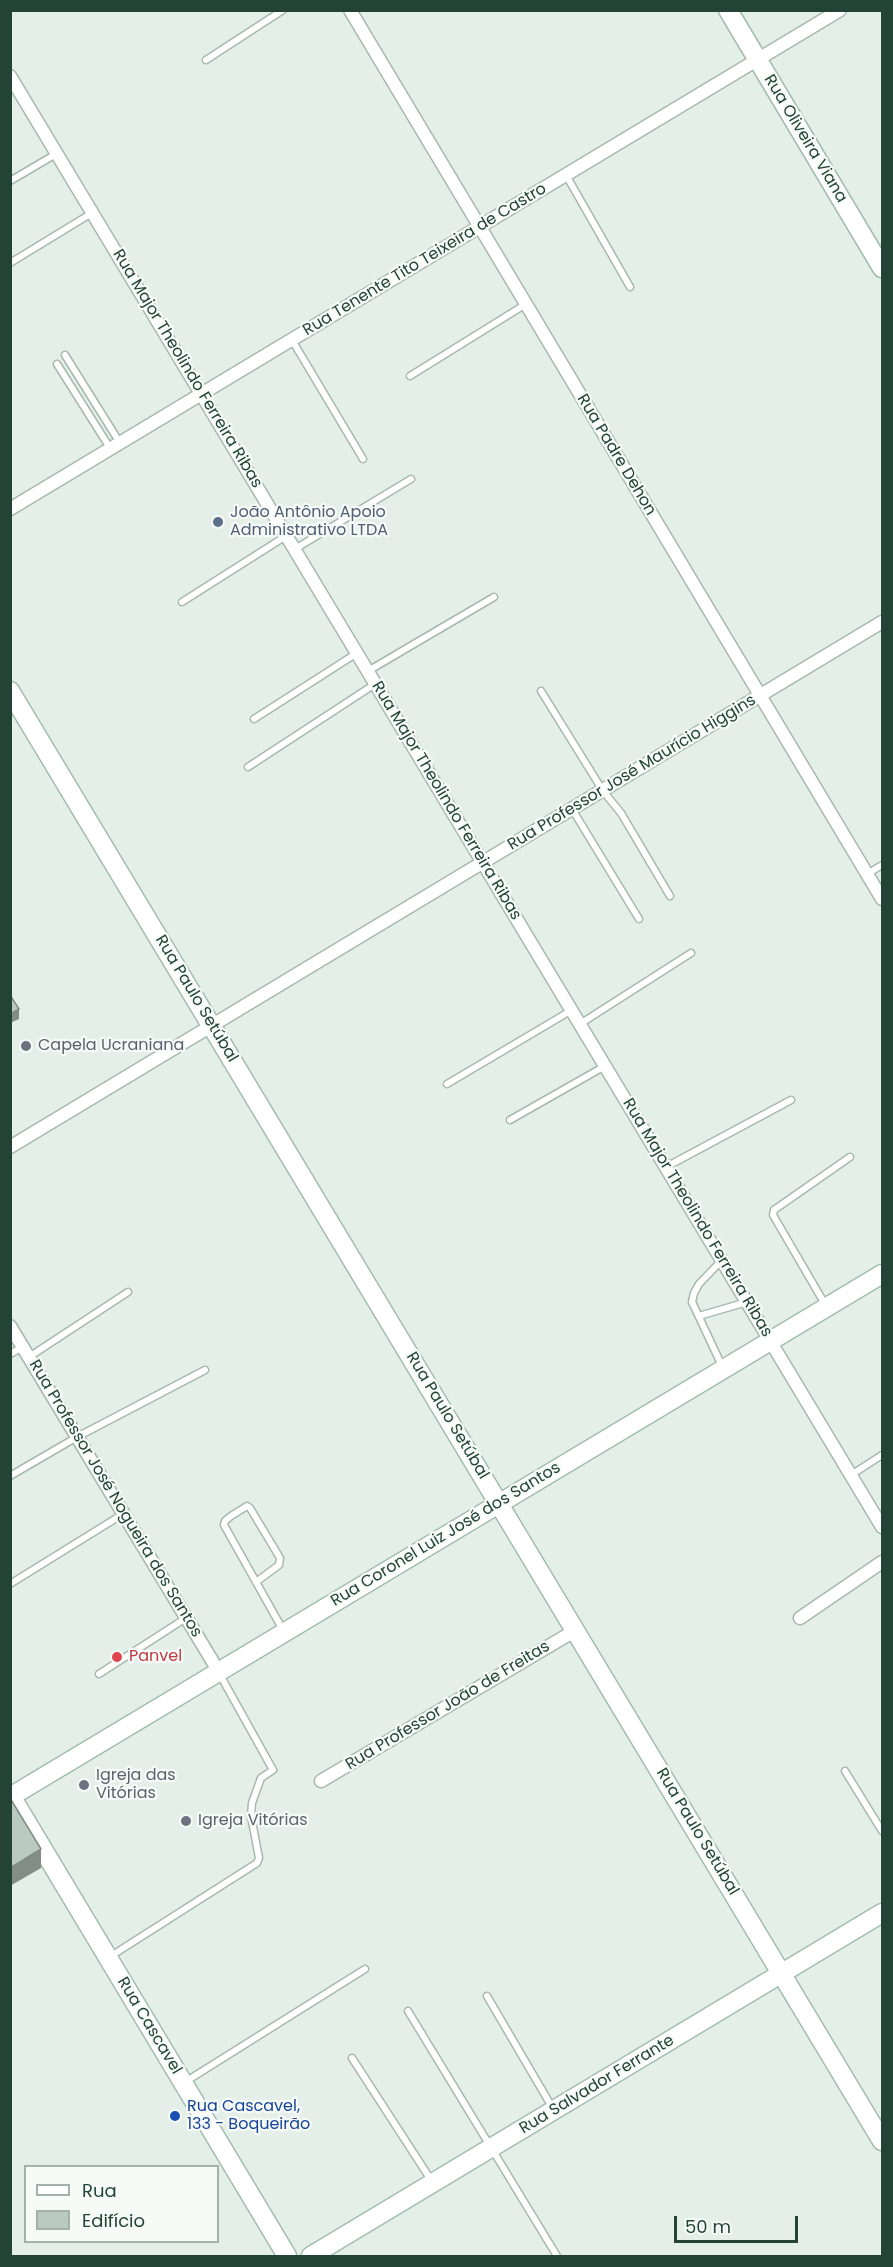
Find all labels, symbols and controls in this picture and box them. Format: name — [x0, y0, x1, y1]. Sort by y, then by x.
street label: Rua Oliveira Viana — [759, 71, 851, 207]
street label: Rua Tenente Tito Teixeira de Castro — [300, 180, 550, 340]
street label: Rua Major Theolindo Ferreira Ribas — [108, 246, 266, 492]
street label: Rua Padre Dehon — [572, 391, 660, 519]
place label: João Antônio Apoio Administrativo LTDA — [230, 503, 388, 541]
marker: João Antônio Apoio Administrativo LTDA — [211, 515, 225, 529]
street label: Rua Major Theolindo Ferreira Ribas — [367, 678, 525, 924]
street label: Rua Professor José Maurício Higgins — [504, 691, 760, 855]
street label: Rua Paulo Setúbal — [150, 932, 242, 1066]
place label: Capela Ucraniana — [38, 1036, 184, 1056]
marker: Capela Ucraniana — [19, 1039, 33, 1053]
street label: Rua Major Theolindo Ferreira Ribas — [618, 1095, 776, 1341]
street label: Rua Paulo Setúbal — [401, 1349, 493, 1483]
street label: Rua Professor José Nogueira dos Santos — [24, 1357, 206, 1641]
street label: Rua Coronel Luiz José dos Santos — [328, 1459, 564, 1611]
street label: Rua Professor João de Freitas — [342, 1637, 554, 1775]
place label: Panvel — [129, 1647, 182, 1667]
marker: Panvel — [110, 1650, 124, 1664]
street label: Rua Paulo Setúbal — [651, 1765, 743, 1899]
place label: Igreja das Vitórias — [96, 1766, 176, 1804]
marker: Igreja das Vitórias — [77, 1778, 91, 1792]
place label: Igreja Vitórias — [198, 1811, 308, 1831]
marker: Igreja Vitórias — [179, 1814, 193, 1828]
street label: Rua Cascavel — [112, 1974, 186, 2078]
street label: Rua Salvador Ferrante — [516, 2031, 678, 2139]
place label: Rua Cascavel, 133 - Boqueirão — [187, 2097, 310, 2135]
marker: Rua Cascavel, 133 - Boqueirão — [168, 2109, 182, 2123]
legend — [24, 2165, 219, 2243]
text: Rua — [82, 2178, 117, 2203]
scale bar — [677, 2204, 802, 2242]
text: Edifício — [82, 2208, 145, 2233]
text: 50 m — [685, 2214, 731, 2239]

